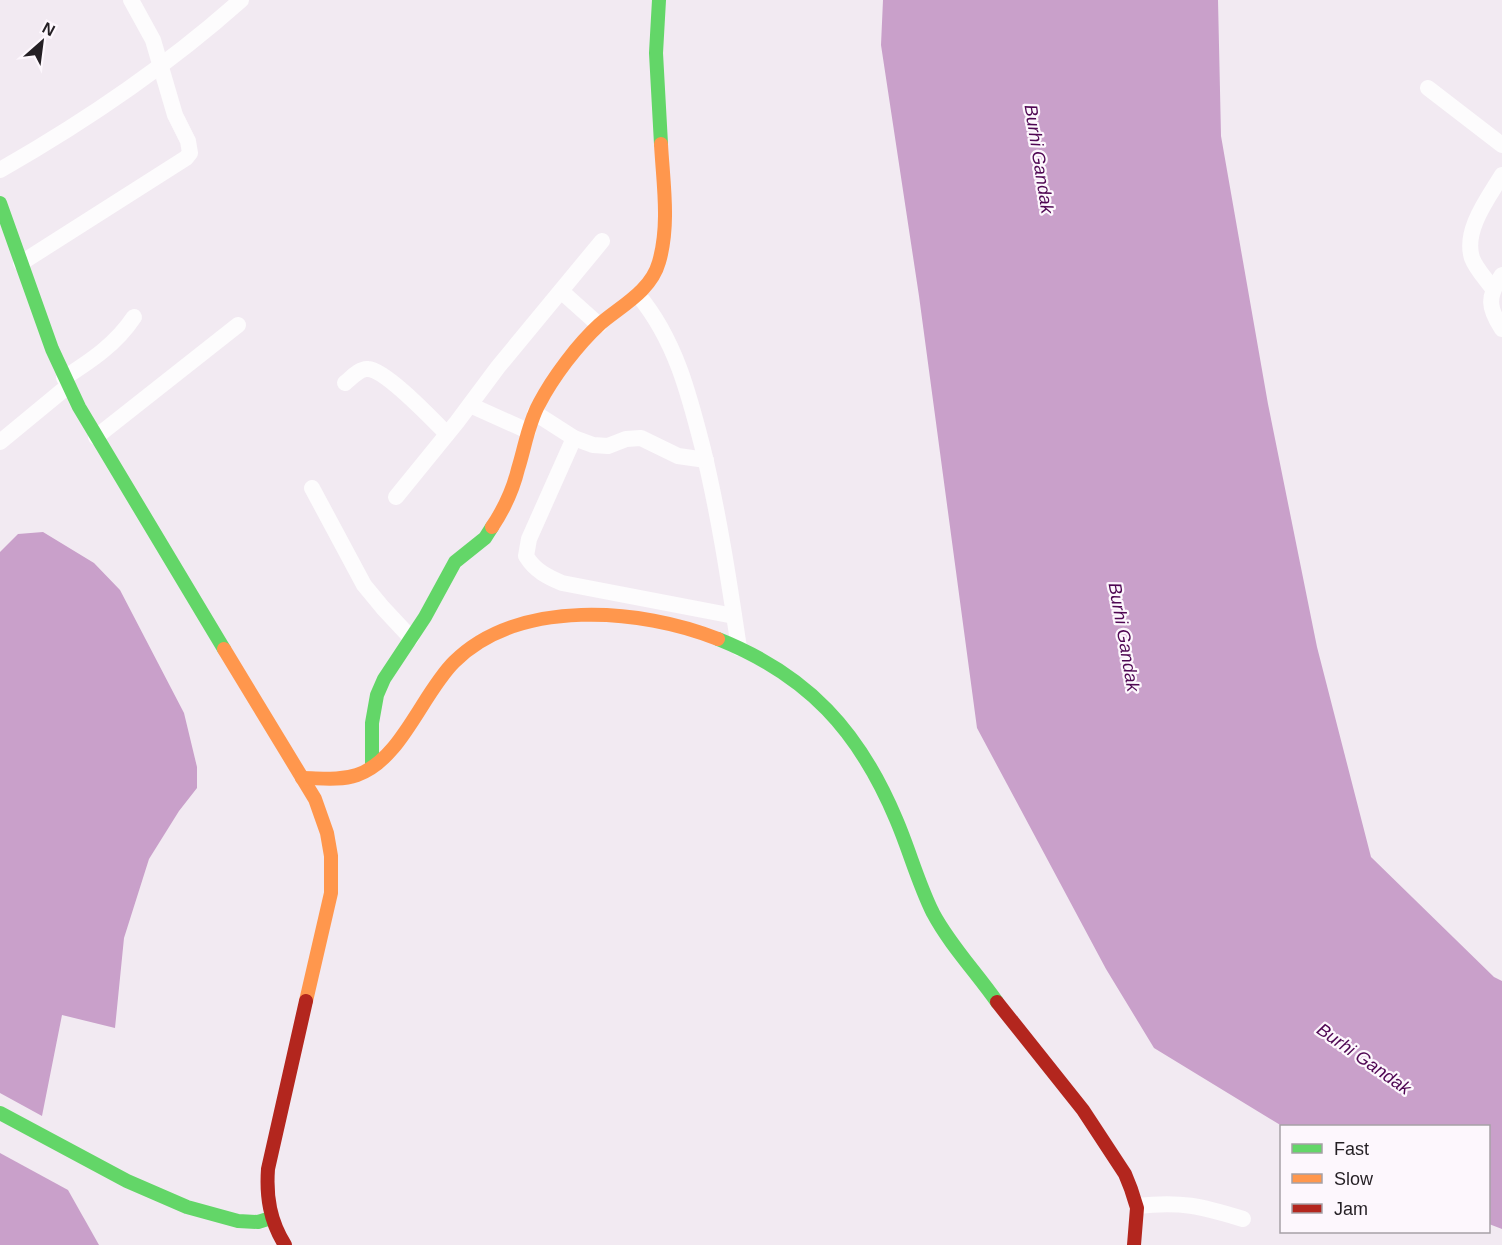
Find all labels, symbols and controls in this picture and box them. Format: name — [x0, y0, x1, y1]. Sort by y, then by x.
north arrow — [12, 12, 72, 72]
text: N — [40, 19, 58, 39]
water label: Burhi Gandak — [1021, 103, 1058, 216]
water label: Burhi Gandak — [1105, 581, 1144, 694]
water label: Burhi Gandak — [1313, 1019, 1416, 1099]
legend — [1280, 1125, 1490, 1233]
text: Fast — [1334, 1139, 1369, 1159]
text: Slow — [1334, 1169, 1374, 1189]
text: Jam — [1334, 1199, 1368, 1219]

